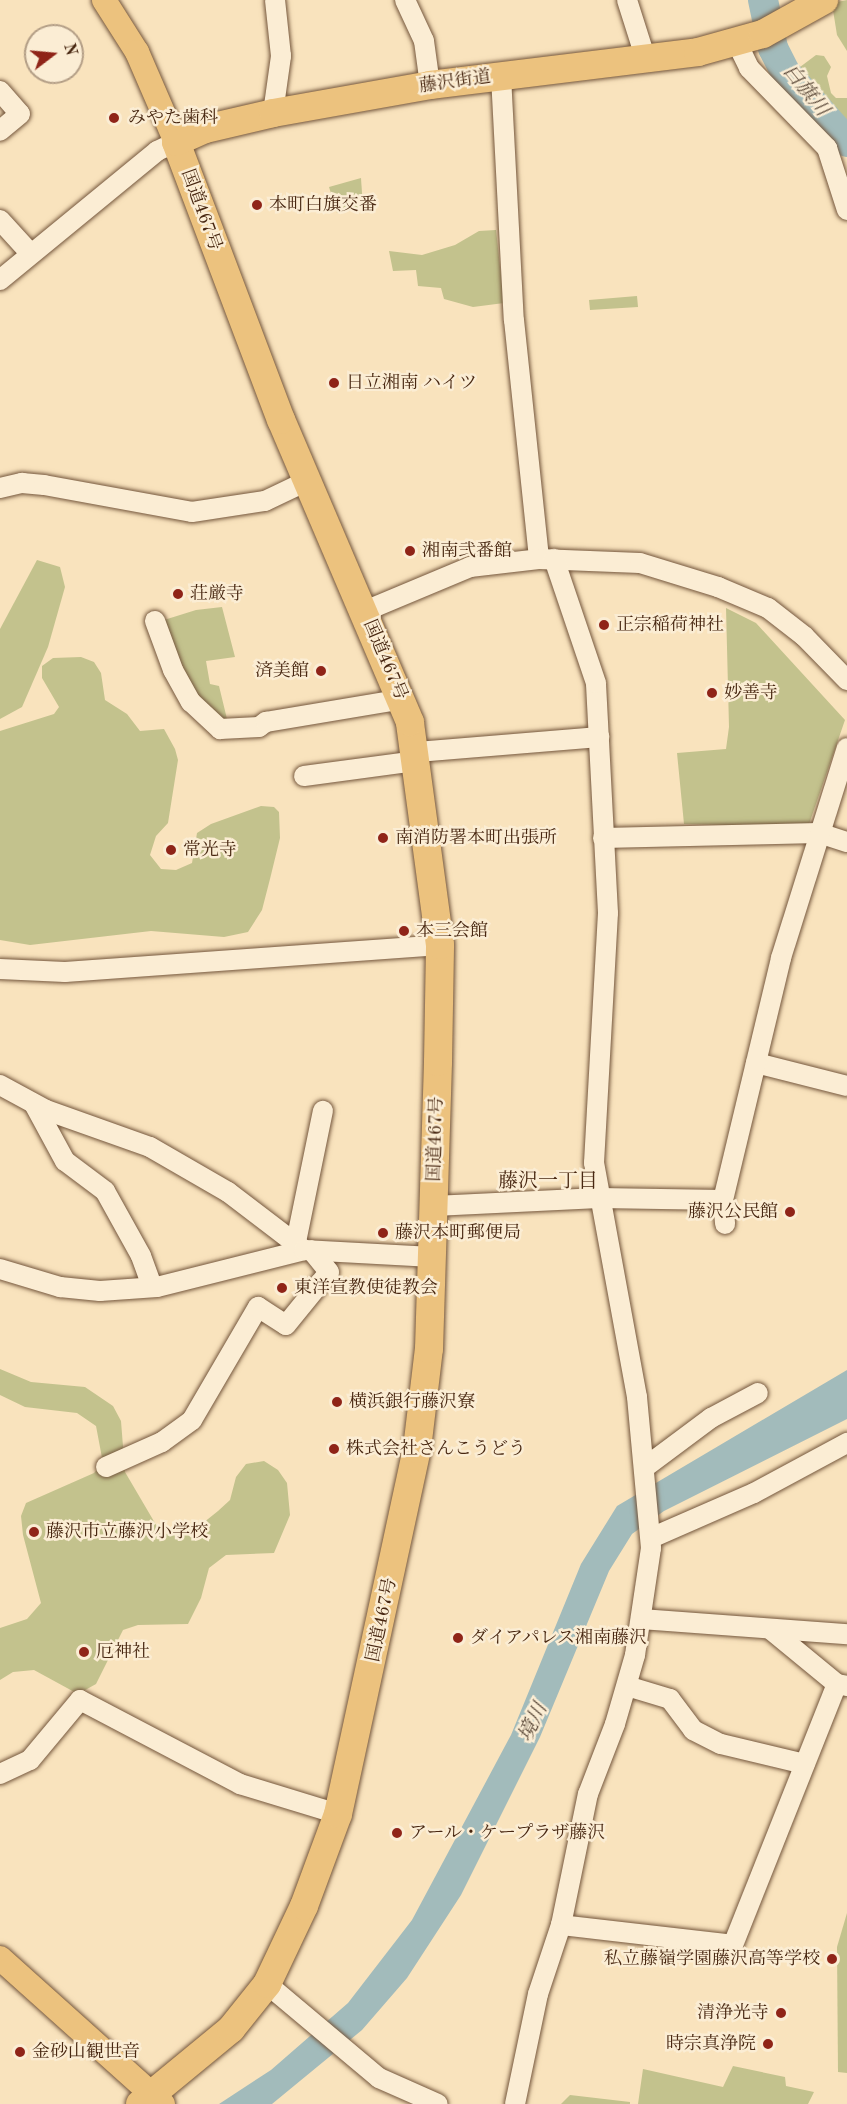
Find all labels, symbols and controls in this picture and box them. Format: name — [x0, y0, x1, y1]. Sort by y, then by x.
north arrow — [24, 24, 84, 84]
text: N — [60, 41, 79, 58]
water label: 白旗川 — [777, 60, 833, 122]
street label: 藤沢街道 — [418, 66, 492, 98]
place label: みやた歯科 — [128, 107, 218, 129]
marker: みやた歯科 — [105, 109, 123, 127]
street label: 国道467号 — [176, 166, 226, 254]
place label: 本町白旗交番 — [269, 194, 377, 216]
marker: 本町白旗交番 — [250, 198, 264, 212]
place label: 日立湘南 ハイツ — [346, 372, 477, 394]
marker: 日立湘南 ハイツ — [327, 376, 341, 390]
place label: 湘南弐番館 — [422, 540, 512, 562]
marker: 湘南弐番館 — [403, 544, 417, 558]
place label: 荘厳寺 — [190, 583, 244, 605]
marker: 荘厳寺 — [171, 587, 185, 601]
place label: 正宗稲荷神社 — [616, 614, 724, 636]
street label: 国道467号 — [358, 617, 412, 703]
marker: 正宗稲荷神社 — [597, 618, 611, 632]
place label: 済美館 — [255, 660, 309, 682]
marker: 済美館 — [314, 664, 328, 678]
place label: 妙善寺 — [724, 682, 778, 704]
marker: 妙善寺 — [705, 686, 719, 700]
place label: 南消防署本町出張所 — [395, 827, 557, 849]
marker: 南消防署本町出張所 — [376, 831, 390, 845]
place label: 常光寺 — [183, 839, 237, 861]
marker: 常光寺 — [164, 843, 178, 857]
place label: 本三会館 — [416, 920, 488, 942]
marker: 本三会館 — [397, 924, 411, 938]
street label: 国道467号 — [424, 1096, 448, 1182]
district label: 藤沢一丁目 — [498, 1170, 598, 1194]
place label: 藤沢公民館 — [688, 1201, 778, 1223]
marker: 藤沢公民館 — [783, 1205, 797, 1219]
place label: 藤沢本町郵便局 — [395, 1222, 521, 1244]
marker: 藤沢本町郵便局 — [376, 1226, 390, 1240]
place label: 東洋宣教使徒教会 — [294, 1277, 438, 1299]
marker: 東洋宣教使徒教会 — [275, 1281, 289, 1295]
place label: 横浜銀行藤沢寮 — [349, 1391, 475, 1413]
marker: 横浜銀行藤沢寮 — [330, 1395, 344, 1409]
place label: 株式会社さんこうどう — [346, 1438, 526, 1460]
marker: 株式会社さんこうどう — [327, 1442, 341, 1456]
place label: 藤沢市立藤沢小学校 — [46, 1521, 208, 1543]
marker: 藤沢市立藤沢小学校 — [27, 1525, 41, 1539]
street label: 国道467号 — [363, 1576, 401, 1664]
place label: ダイアパレス湘南藤沢 — [470, 1627, 650, 1649]
marker: ダイアパレス湘南藤沢 — [451, 1631, 465, 1645]
place label: 厄神社 — [96, 1641, 150, 1663]
marker: 厄神社 — [77, 1645, 91, 1659]
water label: 境川 — [514, 1700, 554, 1746]
place label: アール・ケープラザ藤沢 — [409, 1822, 606, 1844]
marker: アール・ケープラザ藤沢 — [390, 1826, 404, 1840]
place label: 私立藤嶺学園藤沢高等学校 — [604, 1948, 820, 1970]
marker: 私立藤嶺学園藤沢高等学校 — [825, 1952, 839, 1966]
place label: 清浄光寺 — [697, 2002, 769, 2024]
marker: 清浄光寺 — [774, 2006, 788, 2020]
place label: 時宗真浄院 — [666, 2033, 756, 2055]
marker: 時宗真浄院 — [761, 2037, 775, 2051]
place label: 金砂山観世音 — [32, 2041, 140, 2063]
marker: 金砂山観世音 — [13, 2045, 27, 2059]

